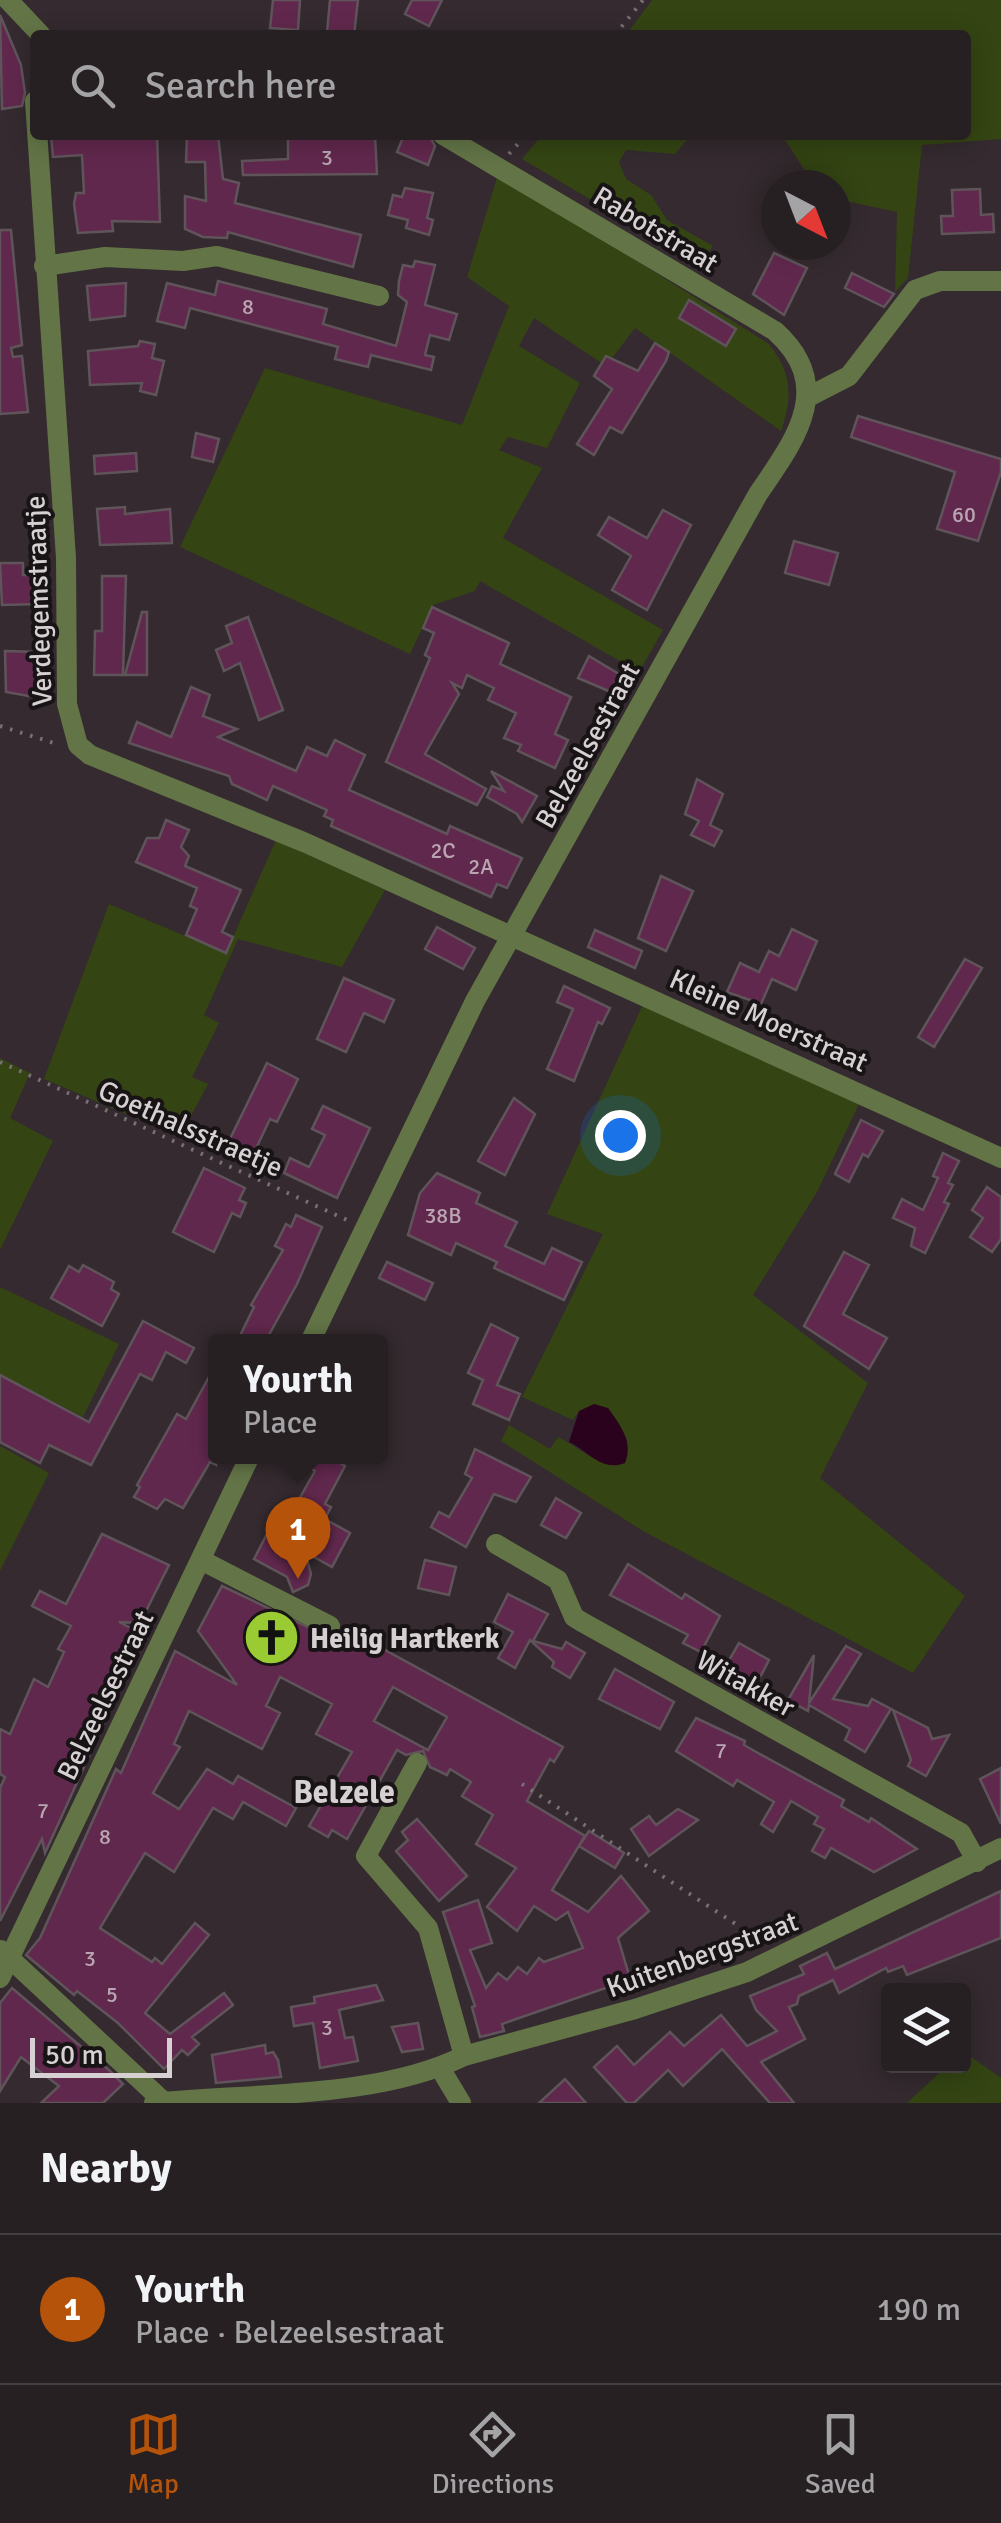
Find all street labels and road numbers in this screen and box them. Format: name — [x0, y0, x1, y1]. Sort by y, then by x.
street label: Rabotstraat — [587, 179, 724, 281]
street label: Verdegemstraatje — [18, 495, 60, 707]
street label: Belzeelsestraat — [528, 656, 648, 834]
street label: Kleine Moerstraat — [664, 962, 873, 1080]
street label: Goethalsstraetje — [93, 1073, 288, 1185]
street label: Belzeelsestraat — [50, 1605, 162, 1786]
street label: Witakker — [690, 1643, 801, 1725]
street label: Kuitenbergstraat — [602, 1904, 803, 2005]

